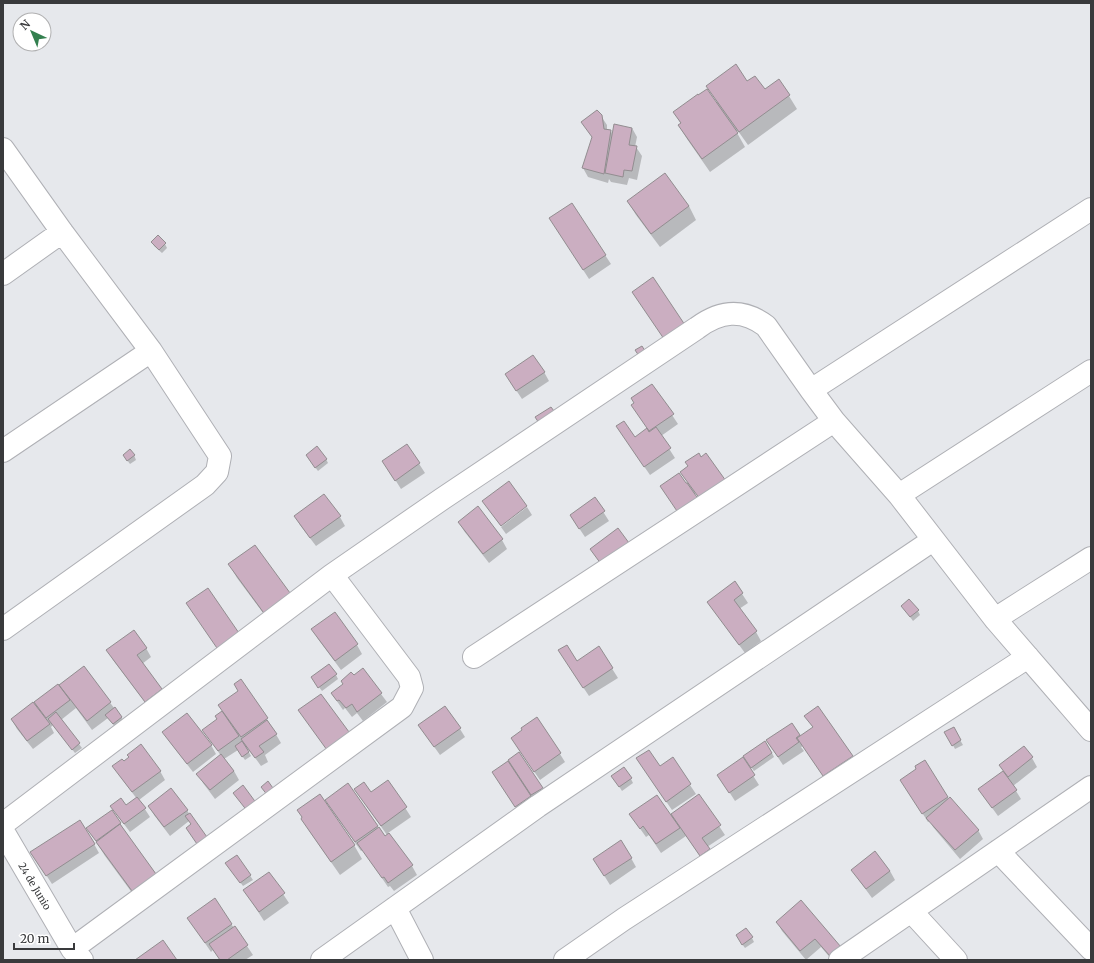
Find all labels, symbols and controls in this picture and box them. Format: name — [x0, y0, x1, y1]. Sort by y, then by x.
north arrow — [12, 12, 52, 52]
text: N — [17, 17, 33, 33]
street label: 24 de Junio — [15, 860, 54, 912]
scale bar — [14, 925, 74, 951]
text: 20 m — [20, 931, 49, 946]

